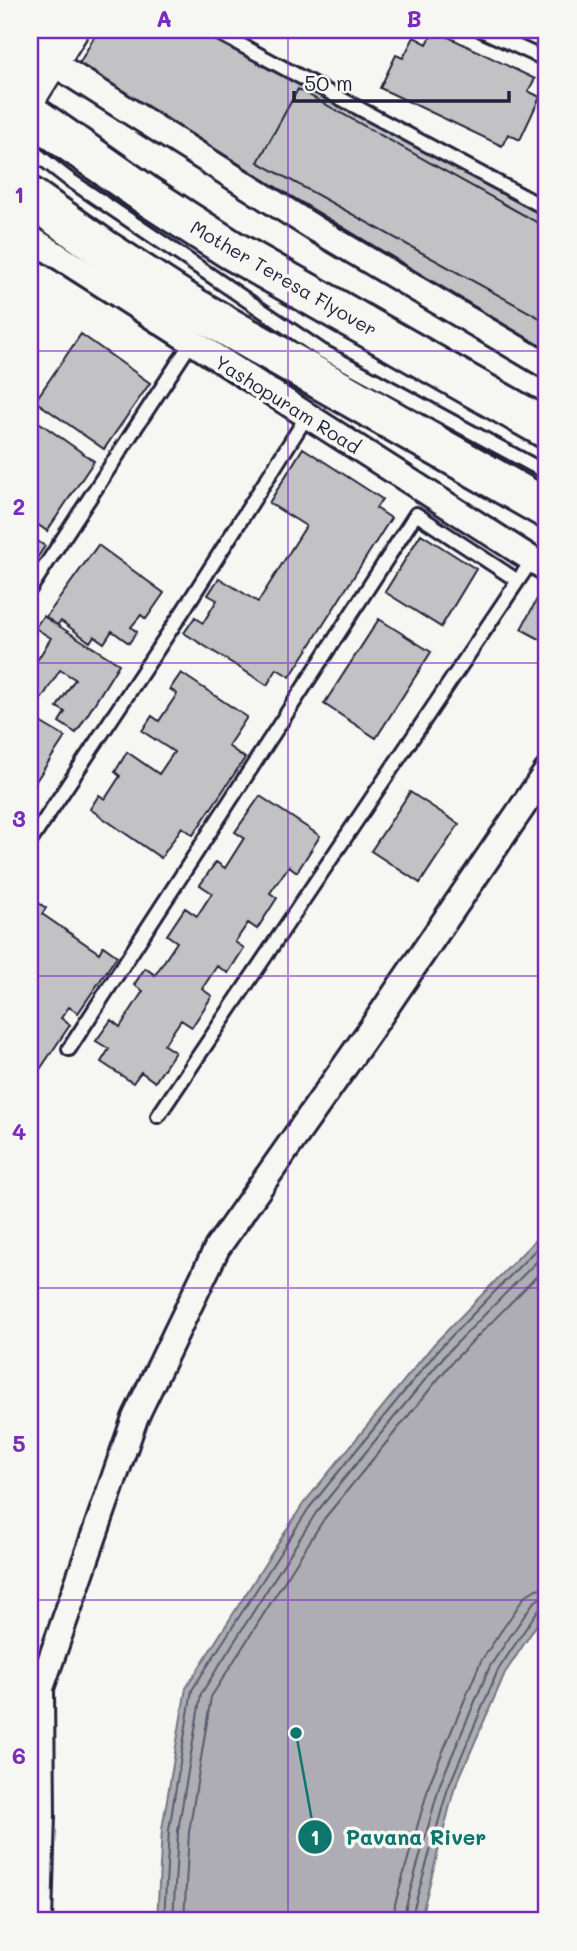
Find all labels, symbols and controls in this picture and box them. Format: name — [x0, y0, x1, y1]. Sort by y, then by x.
text: A — [156, 3, 172, 33]
text: B — [406, 3, 422, 33]
scale bar — [294, 60, 509, 104]
text: 50 m — [304, 69, 353, 96]
text: 1 — [14, 179, 24, 209]
street label: Mother Teresa Flyover — [186, 214, 382, 342]
street label: Yashopuram Road — [210, 349, 366, 459]
text: 2 — [13, 491, 25, 521]
text: 3 — [12, 803, 26, 833]
text: 4 — [12, 1116, 26, 1146]
text: 5 — [12, 1428, 26, 1458]
text: 6 — [12, 1740, 26, 1770]
callout: Pavana River — [297, 1816, 501, 1858]
text: 1 — [310, 1823, 320, 1850]
text: Pavana River — [346, 1823, 486, 1850]

